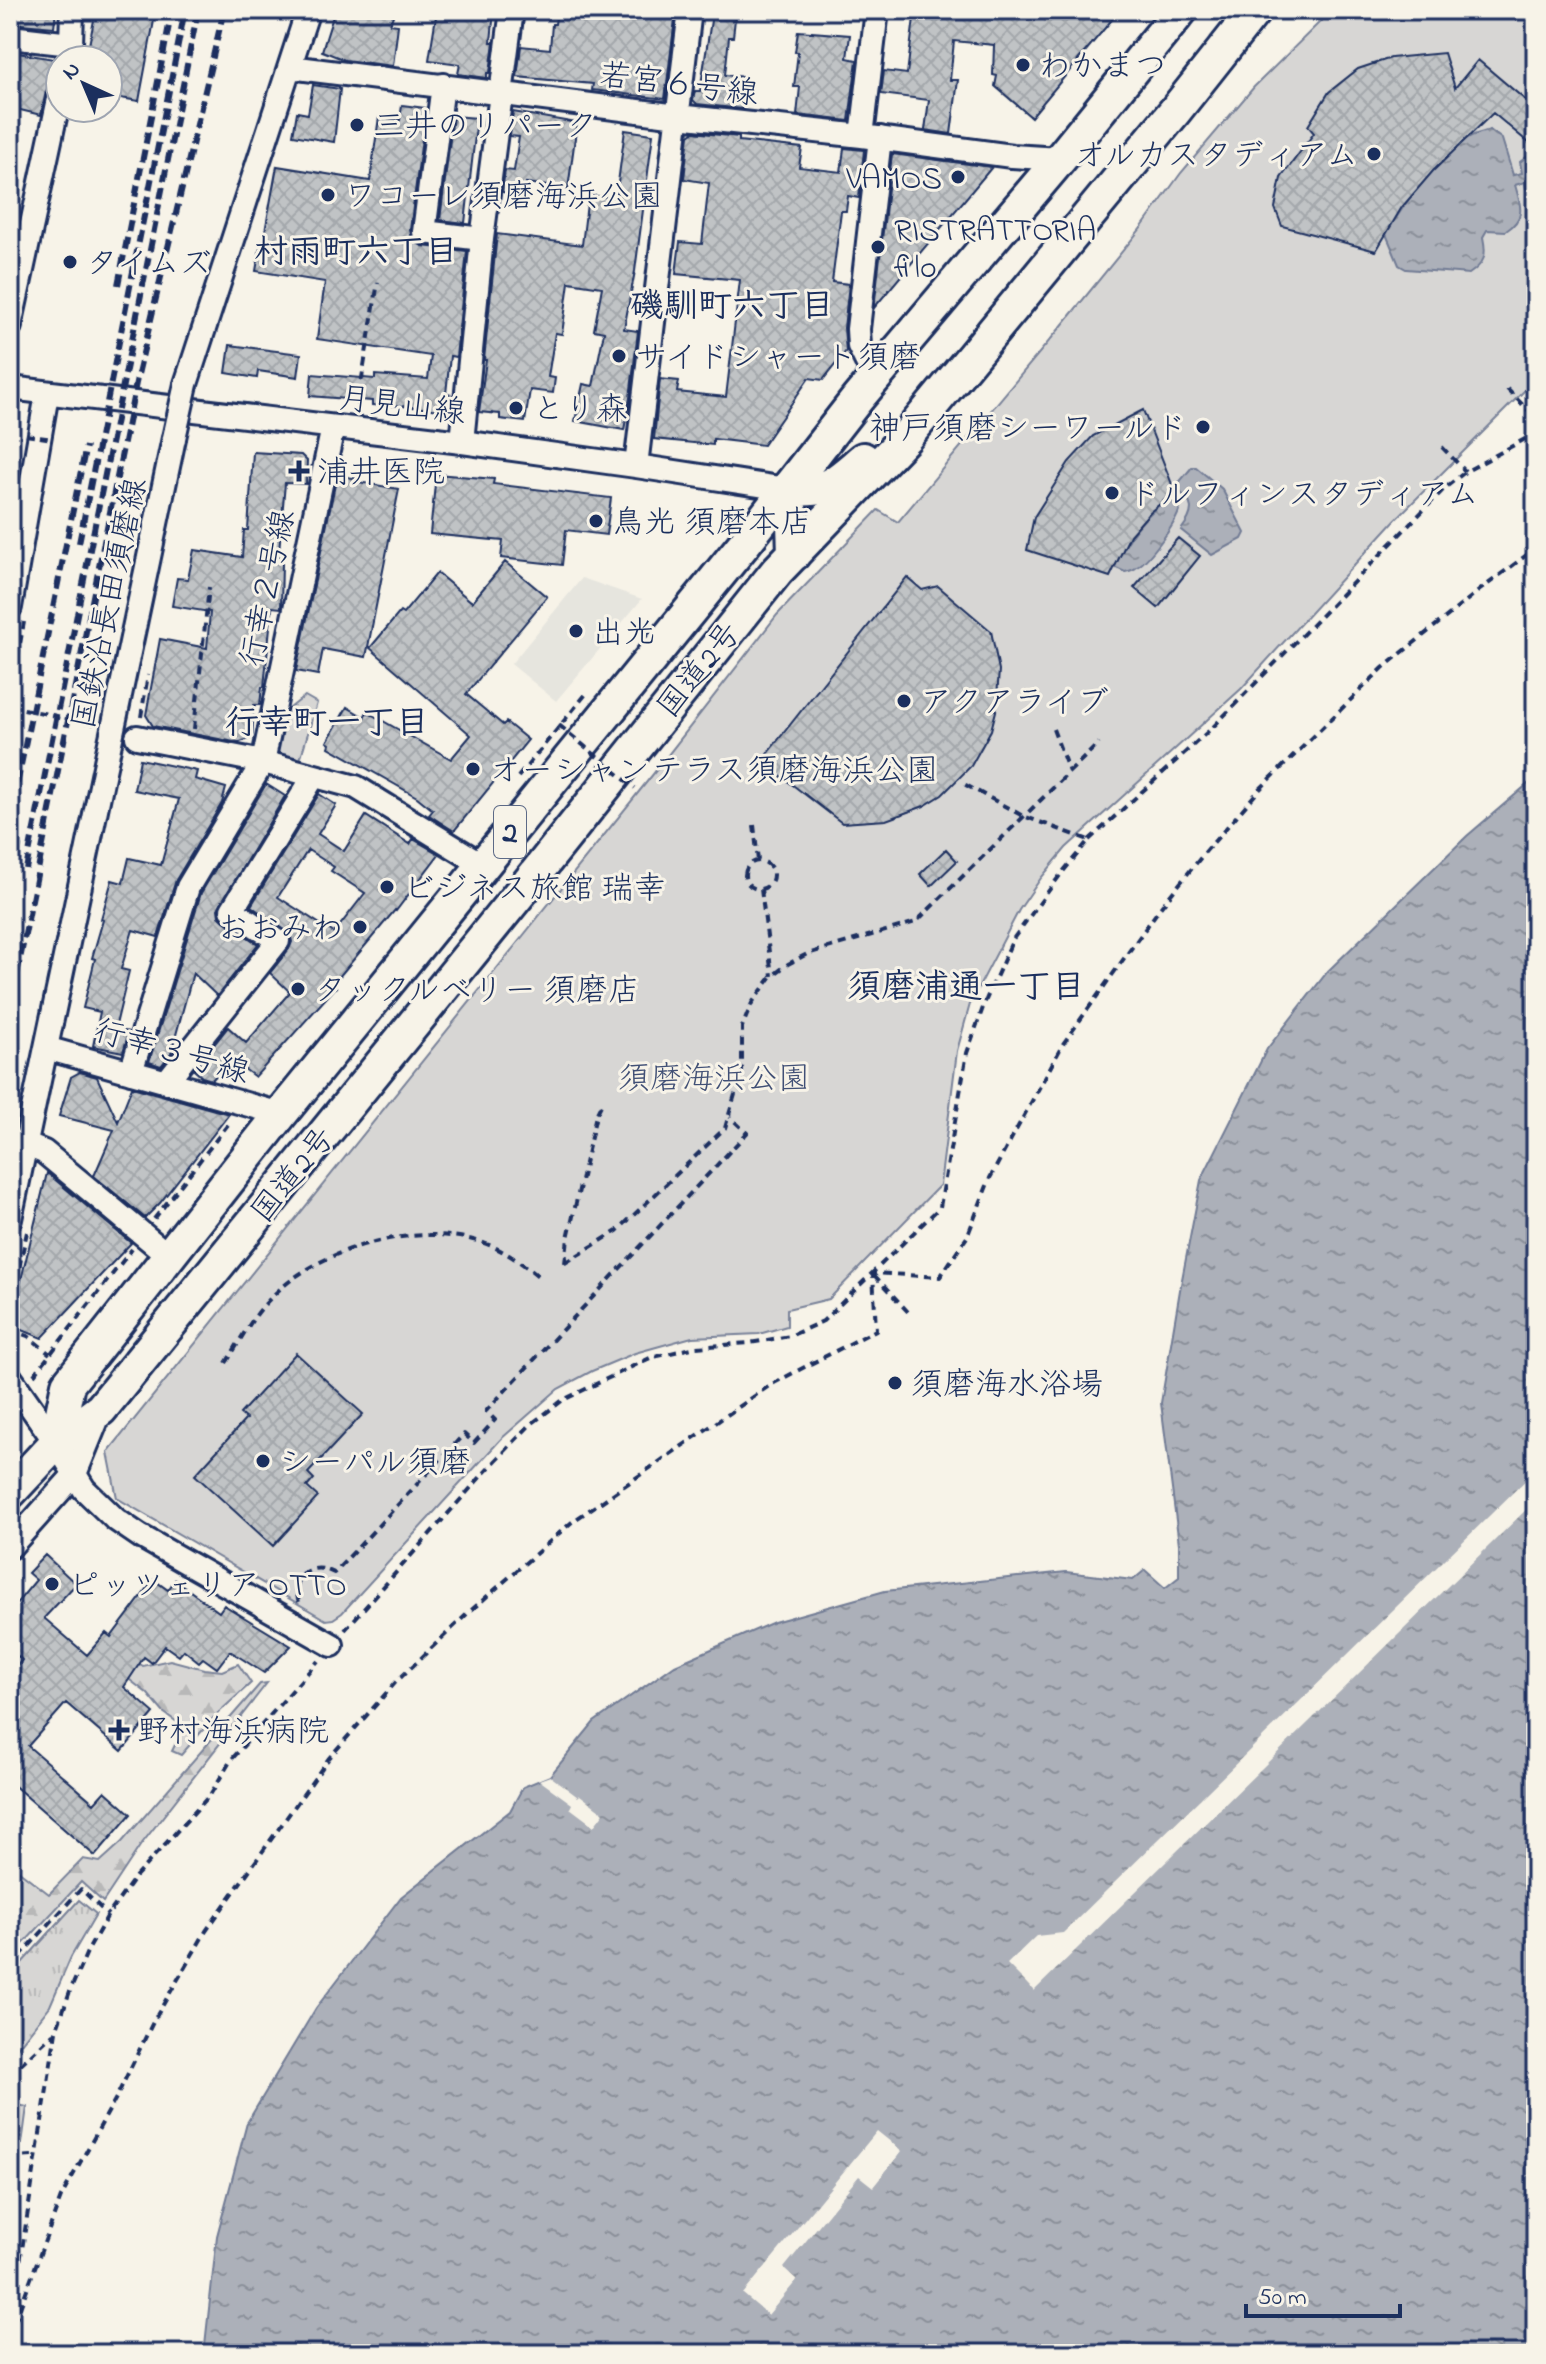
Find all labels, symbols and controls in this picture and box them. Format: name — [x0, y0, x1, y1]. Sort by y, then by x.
north arrow — [44, 44, 124, 124]
place label: わかまつ — [1039, 45, 1167, 92]
street label: 若宮６号線 — [596, 53, 761, 120]
text: N — [56, 55, 89, 88]
marker: わかまつ — [1014, 56, 1032, 74]
place label: 三井のリパーク — [373, 105, 597, 152]
marker: 三井のリパーク — [348, 116, 366, 134]
place label: オルカスタディアム — [1074, 134, 1358, 181]
marker: オルカスタディアム — [1365, 145, 1383, 163]
place label: VAMOS — [845, 157, 942, 204]
marker: VAMOS — [949, 168, 967, 186]
place label: ワコーレ須磨海浜公園 — [344, 175, 663, 222]
marker: ワコーレ須磨海浜公園 — [319, 186, 337, 204]
place label: RISTRATTORIA filo — [894, 209, 1096, 293]
district label: 村雨町六丁目 — [254, 229, 458, 279]
marker: RISTRATTORIA filo — [869, 238, 887, 256]
place label: タイムズ — [86, 242, 211, 289]
marker: タイムズ — [61, 253, 79, 271]
district label: 磯馴町六丁目 — [630, 283, 834, 333]
place label: サイドシャート須磨 — [635, 336, 921, 383]
marker: サイドシャート須磨 — [610, 347, 628, 365]
street label: 月見山線 — [335, 376, 468, 439]
place label: とり森 — [532, 388, 628, 435]
marker: とり森 — [507, 399, 525, 417]
place label: 神戸須磨シーワールド — [869, 407, 1187, 454]
marker: 神戸須磨シーワールド — [1194, 418, 1212, 436]
place label: 浦井医院 — [317, 451, 445, 498]
marker: 浦井医院 — [288, 460, 310, 482]
place label: ドルフィンスタディアム — [1128, 473, 1479, 520]
street label: 国鉄沿長田須磨線 — [62, 474, 161, 734]
marker: ドルフィンスタディアム — [1103, 484, 1121, 502]
place label: 鳥光 須磨本店 — [612, 501, 812, 548]
street label: 行幸２号線 — [230, 506, 309, 672]
marker: 鳥光 須磨本店 — [587, 512, 605, 530]
place label: 出光 — [592, 611, 656, 658]
street label: 国道2号 — [647, 613, 754, 729]
marker: 出光 — [567, 622, 585, 640]
place label: アクアライブ — [920, 681, 1109, 728]
marker: アクアライブ — [895, 692, 913, 710]
district label: 行幸町一丁目 — [225, 700, 429, 750]
place label: オーシャンテラス須磨海浜公園 — [489, 749, 938, 796]
marker: オーシャンテラス須磨海浜公園 — [464, 760, 482, 778]
road number: 2 — [494, 806, 526, 858]
place label: ビジネス旅館 瑞幸 — [403, 867, 666, 914]
marker: ビジネス旅館 瑞幸 — [378, 878, 396, 896]
place label: おおみわ — [217, 907, 344, 954]
marker: おおみわ — [351, 918, 369, 936]
district label: 須磨浦通一丁目 — [847, 964, 1085, 1014]
place label: タックルベリー 須磨店 — [314, 969, 640, 1016]
marker: タックルベリー 須磨店 — [289, 980, 307, 998]
street label: 行幸３号線 — [88, 1009, 254, 1098]
park label: 須磨海浜公園 — [618, 1057, 810, 1104]
street label: 国道2号 — [241, 1118, 348, 1234]
place label: 須磨海水浴場 — [911, 1363, 1103, 1410]
marker: 須磨海水浴場 — [886, 1374, 904, 1392]
place label: シーパル須磨 — [279, 1441, 471, 1488]
marker: シーパル須磨 — [254, 1452, 272, 1470]
place label: ピッツェリア OTTO — [68, 1564, 347, 1611]
marker: ピッツェリア OTTO — [43, 1575, 61, 1593]
place label: 野村海浜病院 — [137, 1710, 329, 1757]
marker: 野村海浜病院 — [108, 1719, 130, 1741]
scale bar — [1246, 2268, 1400, 2318]
text: 50 m — [1258, 2281, 1307, 2316]

